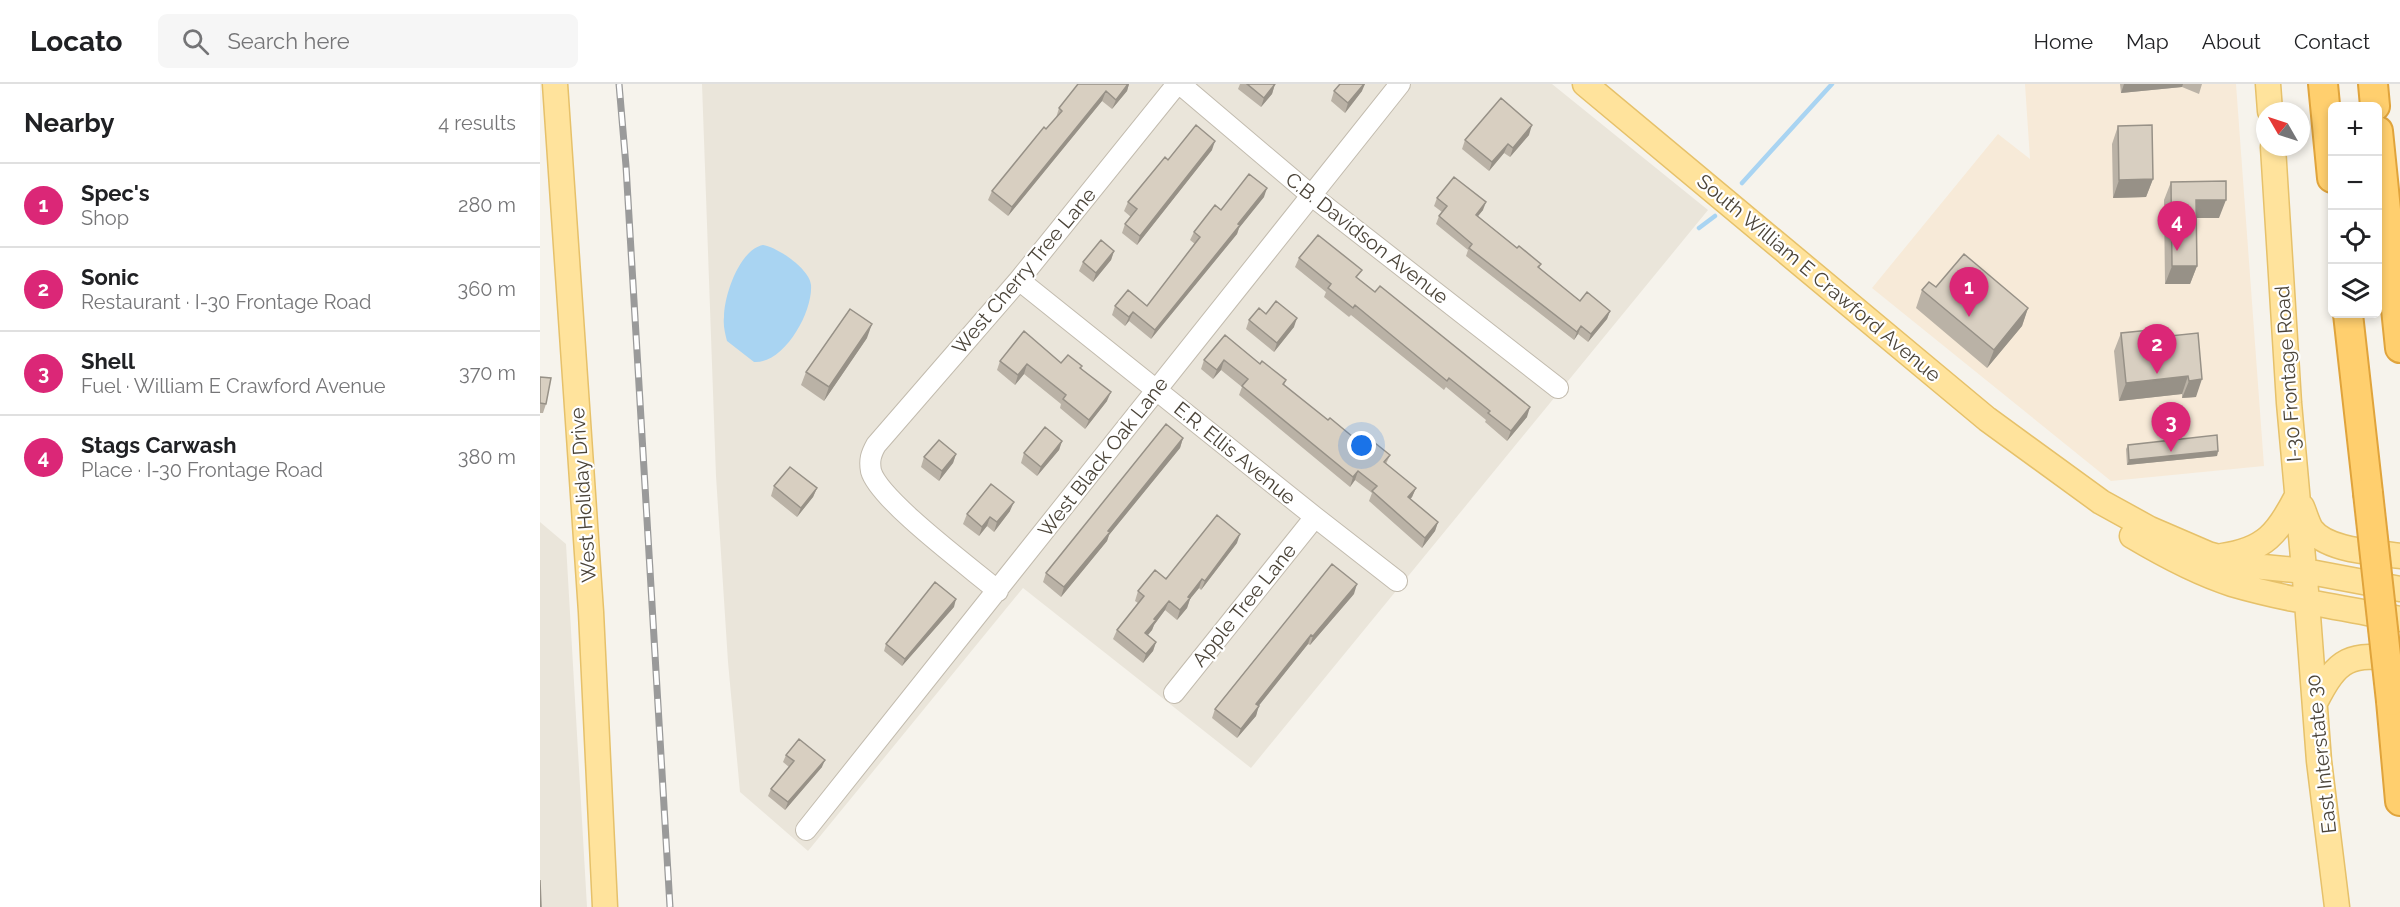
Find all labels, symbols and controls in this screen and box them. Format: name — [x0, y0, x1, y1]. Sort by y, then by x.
search box — [158, 14, 578, 68]
text: Locato — [30, 25, 122, 58]
icon: search — [179, 25, 212, 58]
text: Search here — [227, 28, 350, 54]
text: Home — [2034, 29, 2093, 54]
text: Map — [2126, 29, 2169, 54]
text: About — [2202, 29, 2261, 54]
text: Contact — [2294, 29, 2370, 54]
north arrow — [2256, 102, 2310, 156]
map controls — [2328, 102, 2382, 318]
button: + — [2328, 102, 2382, 156]
text: Nearby — [24, 108, 114, 138]
text: 4 results — [438, 111, 516, 135]
button: − — [2328, 156, 2382, 210]
street label: C.B. Davidson Avenue — [1281, 167, 1453, 309]
street label: South William E Crawford Avenue — [1692, 169, 1946, 387]
text: Spec's — [81, 180, 150, 206]
street label: West Cherry Tree Lane — [947, 183, 1101, 359]
text: 1 — [39, 193, 48, 217]
text: 280 m — [458, 193, 516, 217]
pin: 4 — [2158, 202, 2196, 251]
text: Shop — [81, 206, 129, 230]
button: locate — [2328, 210, 2382, 264]
text: Sonic — [81, 264, 139, 290]
button: layers — [2328, 264, 2382, 318]
pin: 1 — [1950, 268, 1988, 317]
text: 2 — [38, 277, 49, 301]
text: 360 m — [458, 277, 516, 301]
street label: I-30 Frontage Road — [2270, 285, 2306, 463]
text: Restaurant · I-30 Frontage Road — [81, 290, 371, 314]
pin: 2 — [2138, 324, 2176, 374]
text: Shell — [81, 348, 135, 374]
text: 3 — [38, 361, 49, 385]
text: 370 m — [459, 361, 516, 385]
street label: West Black Oak Lane — [1033, 372, 1173, 542]
text: Fuel · William E Crawford Avenue — [81, 374, 386, 398]
street label: E.R. Ellis Avenue — [1169, 397, 1301, 510]
pin: 3 — [2152, 402, 2190, 452]
street label: West Holiday Drive — [565, 407, 601, 583]
your location — [1347, 431, 1376, 460]
text: Stags Carwash — [81, 432, 237, 458]
text: 4 — [38, 445, 49, 469]
text: 380 m — [458, 445, 516, 469]
text: Place · I-30 Frontage Road — [81, 458, 323, 482]
street label: Apple Tree Lane — [1187, 538, 1301, 671]
street label: East Interstate 30 — [2301, 673, 2341, 835]

